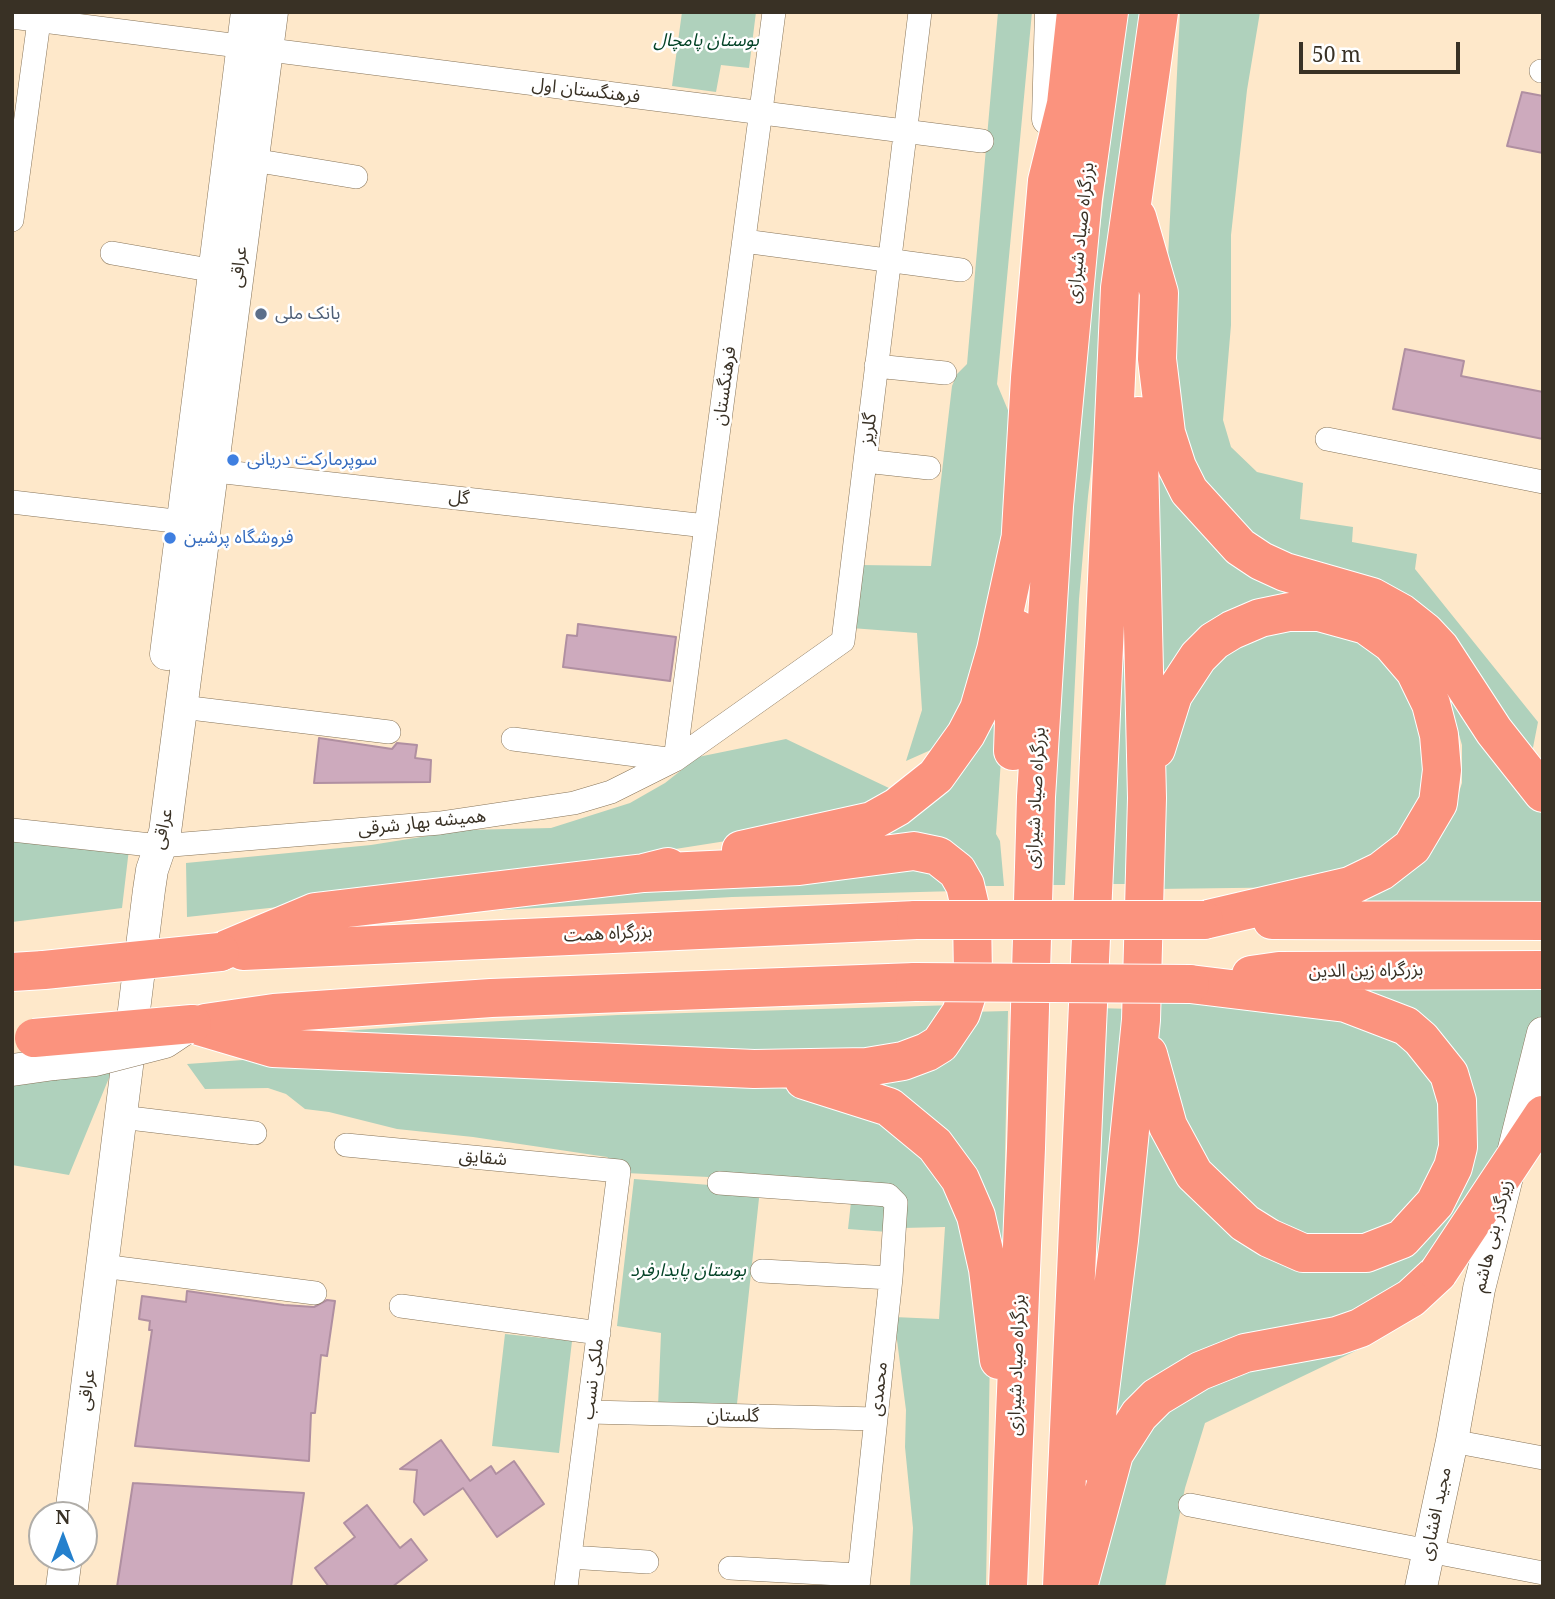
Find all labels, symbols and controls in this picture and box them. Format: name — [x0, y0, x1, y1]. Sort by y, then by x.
scale bar — [1303, 28, 1464, 72]
park label: بوستان پامچال — [653, 30, 759, 52]
text: 50 m — [1312, 40, 1361, 68]
street label: فرهنگستان اول — [530, 74, 642, 108]
street label: بزرگراه صیاد شیرازی — [1063, 161, 1099, 305]
street label: عراقی — [226, 245, 252, 289]
place label: بانک ملی — [275, 303, 340, 325]
marker: بانک ملی — [253, 306, 269, 322]
street label: فرهنگستان — [709, 345, 741, 427]
street label: گلریز — [856, 412, 882, 446]
place label: سوپرمارکت دریانی — [247, 449, 377, 471]
marker: سوپرمارکت دریانی — [225, 452, 241, 468]
street label: گل — [448, 486, 470, 510]
place label: فروشگاه پرشین — [184, 527, 294, 549]
marker: فروشگاه پرشین — [162, 530, 178, 546]
street label: بزرگراه صیاد شیرازی — [1022, 727, 1050, 869]
street label: عراقی — [148, 806, 178, 852]
street label: همیشه بهار شرقی — [357, 806, 487, 840]
street label: بزرگراه همت — [563, 921, 653, 947]
street label: بزرگراه زین الدین — [1309, 959, 1423, 983]
street label: شقایق — [458, 1145, 508, 1171]
street label: زیرگذر بنی هاشم — [1469, 1178, 1517, 1294]
park label: بوستان پایدارفرد — [630, 1260, 746, 1282]
street label: بزرگراه صیاد شیرازی — [1004, 1294, 1030, 1436]
street label: ملکی نسب — [577, 1337, 609, 1421]
street label: محمدی — [865, 1361, 893, 1417]
street label: عراقی — [74, 1368, 100, 1412]
street label: گلستان — [707, 1405, 759, 1427]
street label: مجید افشاری — [1416, 1465, 1456, 1563]
north arrow — [28, 1501, 98, 1571]
text: N — [56, 1504, 70, 1530]

